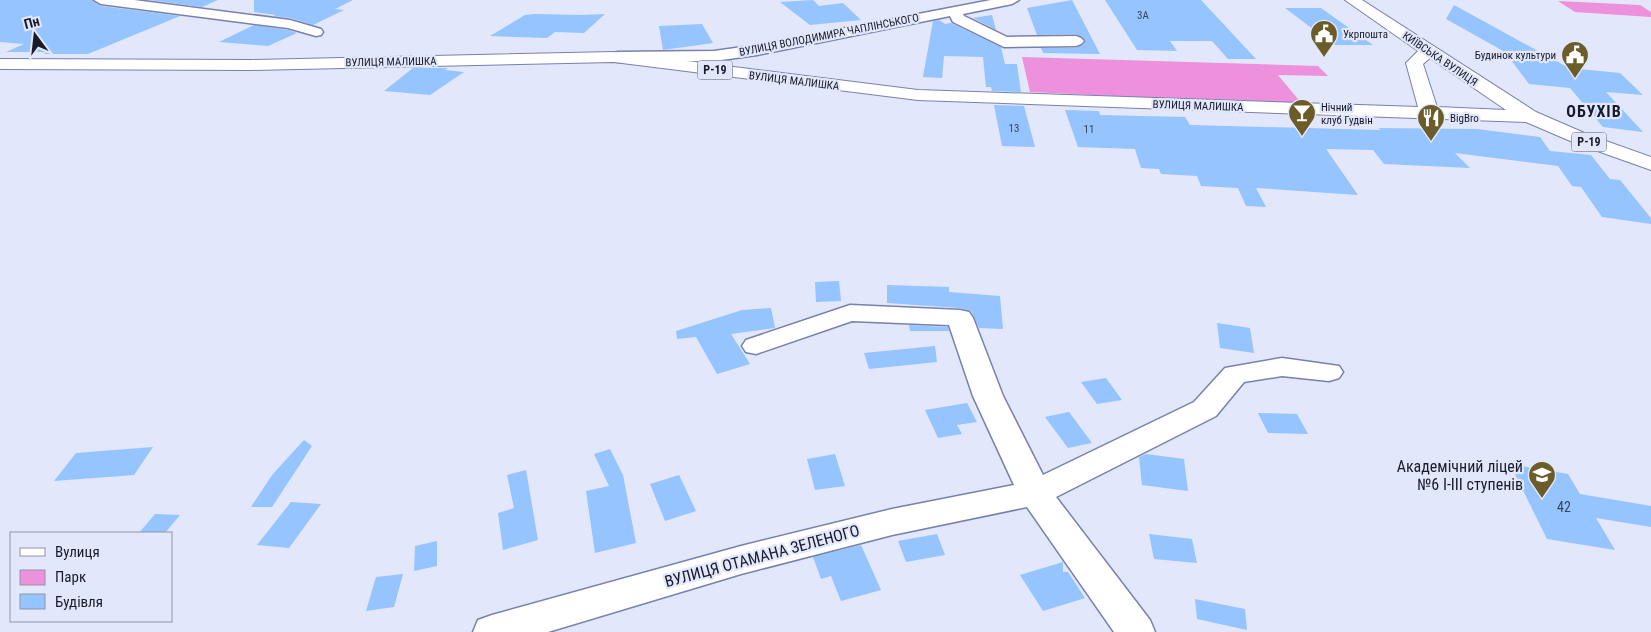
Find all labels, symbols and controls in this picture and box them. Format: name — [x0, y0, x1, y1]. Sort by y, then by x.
house number: 3А — [1137, 9, 1150, 22]
north arrow — [10, 10, 60, 60]
street label: ВУЛИЦЯ ВОЛОДИМИРА ЧАПЛІНСЬКОГО — [738, 11, 920, 59]
text: Пн — [22, 13, 41, 32]
public building icon: Укрпошта — [1309, 19, 1339, 58]
place label: Укрпошта — [1343, 28, 1388, 41]
street label: КИЇВСЬКА ВУЛИЦЯ — [1400, 29, 1480, 89]
public building icon: Будинок культури — [1560, 40, 1590, 79]
place label: Будинок культури — [1475, 49, 1556, 62]
street label: ВУЛИЦЯ МАЛИШКА — [345, 55, 437, 69]
road number: Р-19 — [698, 60, 732, 80]
street label: ВУЛИЦЯ МАЛИШКА — [748, 69, 841, 93]
street label: ВУЛИЦЯ МАЛИШКА — [1152, 98, 1244, 114]
bar icon: Нічний клуб Гудвін — [1287, 98, 1317, 137]
place label: Нічний клуб Гудвін — [1321, 101, 1373, 127]
district label: ОБУХІВ — [1566, 102, 1622, 121]
restaurant icon: BigBro — [1416, 103, 1446, 142]
place label: BigBro — [1450, 112, 1479, 125]
house number: 13 — [1009, 122, 1019, 135]
house number: 11 — [1084, 123, 1094, 136]
road number: Р-19 — [1572, 132, 1606, 152]
place label: Академічний ліцей №6 І-ІІІ ступенів — [1397, 457, 1523, 494]
school or university icon: Академічний ліцей №6 І-ІІІ ступенів — [1527, 460, 1557, 499]
house number: 42 — [1557, 499, 1571, 515]
street label: ВУЛИЦЯ ОТАМАНА ЗЕЛЕНОГО — [663, 521, 861, 591]
legend — [10, 532, 172, 622]
text: Вулиця — [55, 543, 100, 561]
text: Парк — [55, 568, 86, 586]
text: Будівля — [55, 593, 103, 611]

